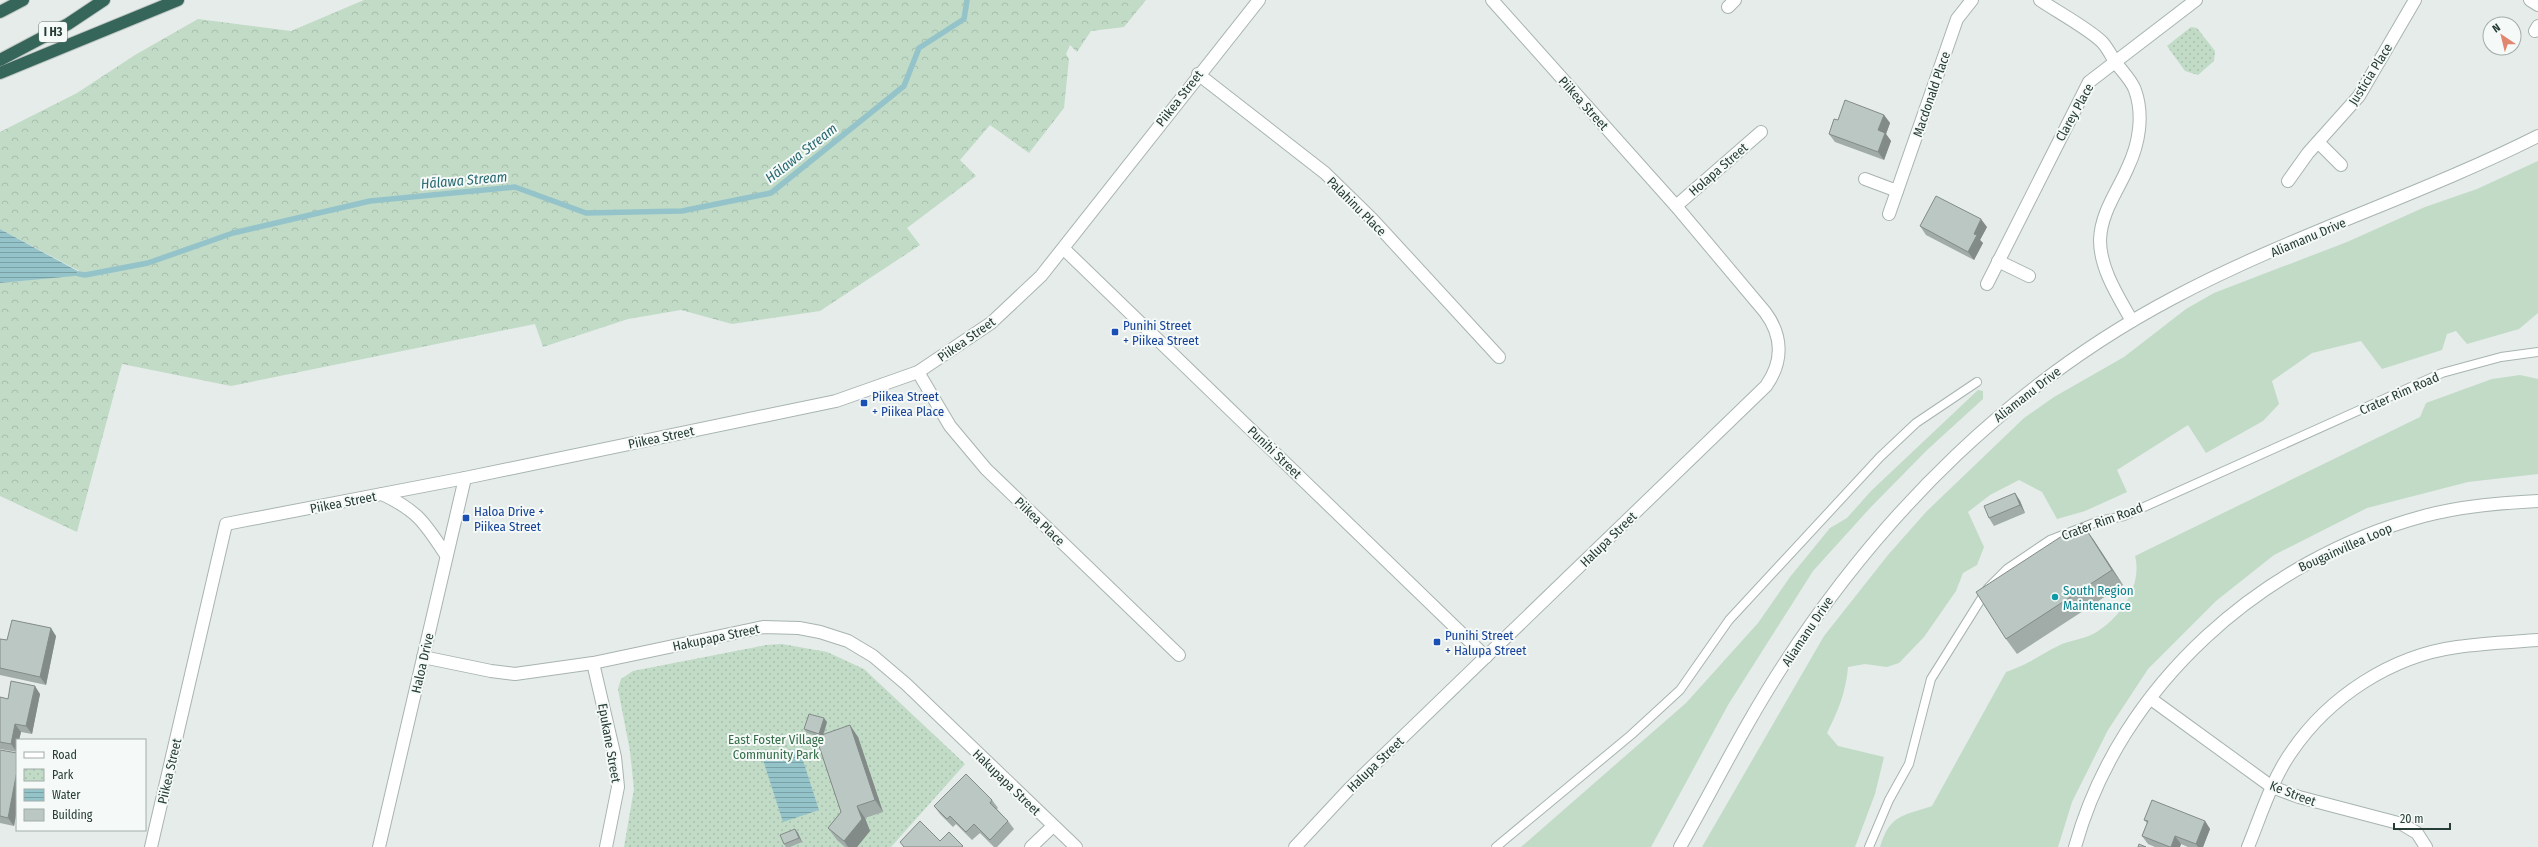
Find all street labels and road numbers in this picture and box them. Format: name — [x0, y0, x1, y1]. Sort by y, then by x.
road number: I H3 — [39, 22, 67, 42]
street label: Justicia Place — [2346, 41, 2395, 108]
street label: Macdonald Place — [1910, 49, 1953, 139]
street label: Piikea Street — [1153, 67, 1206, 129]
street label: Piikea Street — [1556, 73, 1612, 134]
street label: Clarey Place — [2052, 81, 2096, 144]
street label: Holapa Street — [1686, 139, 1751, 199]
street label: Palahinu Place — [1324, 174, 1389, 239]
street label: Aliamanu Drive — [2268, 215, 2348, 260]
street label: Piikea Street — [935, 314, 999, 365]
street label: Aliamanu Drive — [1991, 364, 2064, 425]
street label: Crater Rim Road — [2357, 369, 2441, 418]
street label: Piikea Street — [627, 423, 696, 452]
street label: Punihi Street — [1245, 423, 1305, 482]
street label: Piikea Street — [309, 489, 378, 516]
street label: Piikea Place — [1012, 494, 1068, 549]
street label: Crater Rim Road — [2060, 500, 2145, 543]
street label: Halupa Street — [1577, 508, 1640, 570]
street label: Bougainvillea Loop — [2296, 520, 2394, 575]
street label: Aliamanu Drive — [1779, 594, 1836, 669]
street label: Hakupapa Street — [671, 621, 762, 654]
street label: Haloa Drive — [408, 632, 437, 695]
street label: Epukane Street — [595, 702, 624, 785]
street label: Halupa Street — [1344, 733, 1407, 795]
street label: Piikea Street — [155, 736, 184, 805]
street label: Hakupapa Street — [970, 746, 1044, 819]
street label: Ke Street — [2268, 778, 2319, 809]

